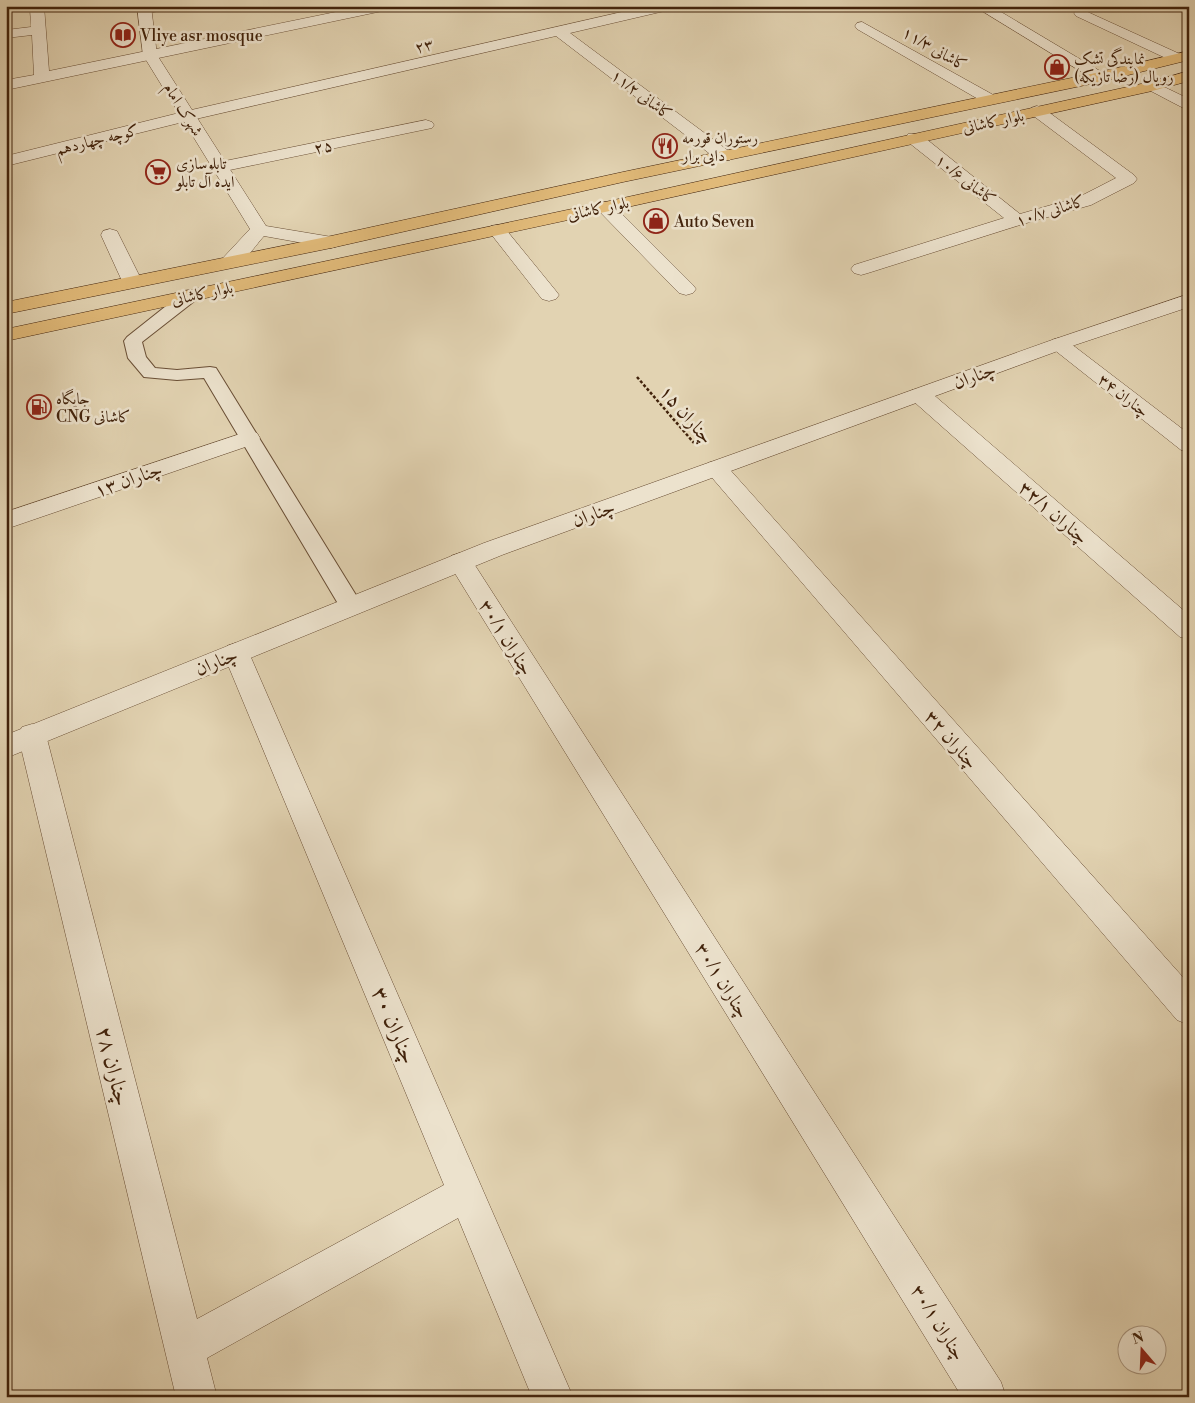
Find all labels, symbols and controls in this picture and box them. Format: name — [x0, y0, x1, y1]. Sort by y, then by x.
library icon: Vliye asr mosque — [110, 22, 136, 48]
street label: ۱۱/۳ کاشانی — [899, 22, 970, 75]
place label: Vliye asr mosque — [139, 26, 263, 46]
street label: ۲۳ — [413, 34, 436, 58]
place label: نمایندگی تشک رویال (رضا تازیکه) — [1074, 46, 1174, 87]
shop icon: نمایندگی تشک رویال (رضا تازیکه) — [1044, 54, 1070, 80]
street label: ۱۱/۲ کاشانی — [607, 65, 676, 124]
street label: شهرک امام — [156, 79, 207, 142]
street label: بلوار کاشانی — [961, 106, 1026, 138]
street label: کوچه چهاردهم — [54, 120, 142, 165]
place label: رستوران قورمه دایی برار — [680, 128, 758, 166]
restaurant icon: رستوران قورمه دایی برار — [652, 133, 678, 159]
street label: ۲۵ — [312, 135, 334, 159]
street label: ۱۰/۶ کاشانی — [931, 150, 1000, 210]
place label: تابلوسازی ایده آل تابلو — [174, 154, 234, 192]
supermarket icon: تابلوسازی ایده آل تابلو — [145, 159, 171, 185]
street label: ۱۰/۷ کاشانی — [1013, 191, 1087, 231]
street label: بلوار کاشانی — [566, 193, 631, 225]
shop icon: Auto Seven — [643, 208, 669, 234]
place label: Auto Seven — [673, 212, 755, 232]
street label: بلوار کاشانی — [170, 278, 235, 310]
street label: چناران — [950, 357, 999, 395]
street label: چناران ۳۴ — [1094, 370, 1153, 422]
street label: چناران ۱۵ — [654, 380, 718, 449]
place label: جایگاه CNG کاشانی — [56, 388, 131, 427]
fuel station icon: جایگاه CNG کاشانی — [26, 394, 52, 420]
street label: چناران ۱۳ — [91, 457, 165, 503]
street label: چناران ۳۲/۱ — [1013, 476, 1093, 550]
street label: چناران — [569, 495, 618, 533]
street label: چناران ۳۰/۱ — [473, 595, 539, 680]
street label: چناران — [191, 643, 241, 681]
street label: چناران ۳۲ — [919, 705, 983, 774]
street label: چناران ۳۰/۱ — [689, 938, 755, 1023]
street label: چناران ۳۰ — [365, 983, 422, 1068]
street label: چناران ۲۸ — [90, 1024, 135, 1109]
street label: چناران ۳۰/۱ — [905, 1280, 971, 1365]
north arrow — [1118, 1326, 1168, 1376]
text: N — [1130, 1328, 1146, 1349]

